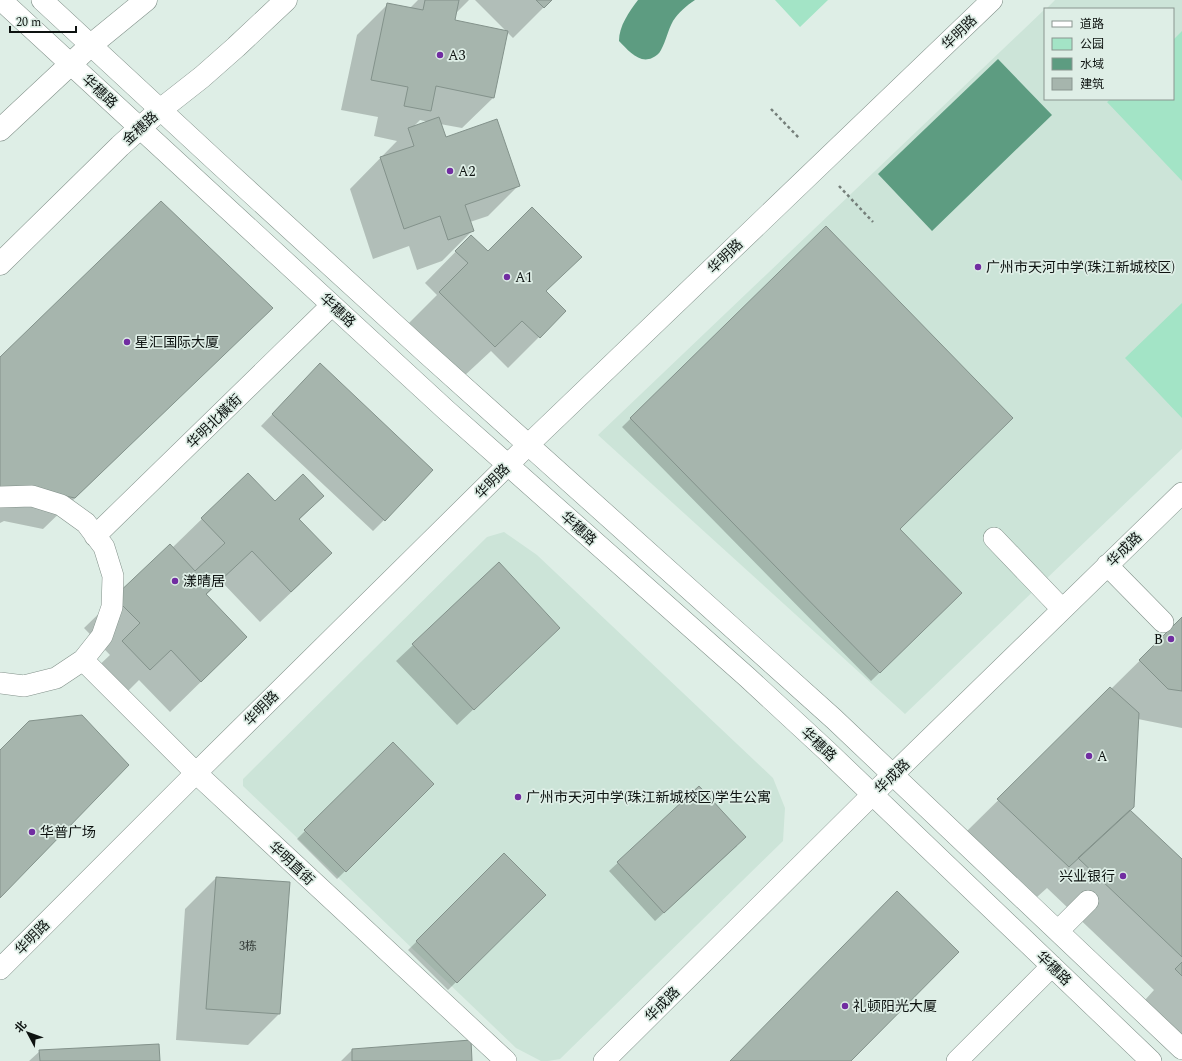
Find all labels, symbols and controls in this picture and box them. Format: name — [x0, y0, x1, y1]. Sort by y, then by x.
scale bar — [10, 8, 76, 34]
legend — [1044, 8, 1174, 100]
street label: 华明路 — [937, 10, 982, 55]
text: 20 m — [16, 13, 41, 32]
text: 道路 — [1080, 15, 1104, 34]
text: 公园 — [1080, 35, 1104, 54]
place label: A3 — [448, 45, 466, 66]
marker: A3 — [435, 50, 445, 60]
text: 水域 — [1080, 55, 1104, 74]
street label: 华穗路 — [77, 69, 122, 113]
text: 建筑 — [1080, 75, 1104, 94]
street label: 金穗路 — [118, 107, 163, 150]
place label: A2 — [458, 161, 476, 182]
marker: A2 — [445, 166, 455, 176]
street label: 华明路 — [703, 234, 748, 279]
place label: 广州市天河中学(珠江新城校区) — [986, 257, 1175, 278]
marker: 广州市天河中学(珠江新城校区) — [973, 262, 983, 272]
place label: A1 — [515, 267, 533, 288]
marker: A1 — [502, 272, 512, 282]
street label: 华穗路 — [315, 288, 360, 332]
place label: 星汇国际大厦 — [135, 332, 219, 353]
marker: 星汇国际大厦 — [122, 337, 132, 347]
street label: 华明北橫街 — [182, 389, 247, 453]
street label: 华明路 — [470, 459, 515, 504]
street label: 华穗路 — [556, 507, 601, 550]
street label: 华成路 — [1102, 527, 1147, 572]
place label: 漾晴居 — [183, 571, 225, 592]
marker: 漾晴居 — [170, 576, 180, 586]
place label: B — [1154, 629, 1163, 650]
marker: B — [1166, 634, 1176, 644]
street label: 华明路 — [239, 686, 284, 731]
street label: 华穗路 — [796, 722, 841, 766]
place label: A — [1097, 746, 1108, 767]
marker: A — [1084, 751, 1094, 761]
street label: 华成路 — [870, 754, 915, 799]
place label: 广州市天河中学(珠江新城校区)学生公寓 — [526, 787, 771, 808]
marker: 广州市天河中学(珠江新城校区)学生公寓 — [513, 792, 523, 802]
place label: 华普广场 — [40, 822, 96, 843]
marker: 华普广场 — [27, 827, 37, 837]
street label: 华明直街 — [264, 837, 319, 890]
place label: 兴业银行 — [1059, 866, 1115, 887]
marker: 兴业银行 — [1118, 871, 1128, 881]
street label: 华明路 — [10, 915, 55, 960]
house number: 3栋 — [239, 937, 257, 956]
street label: 华穗路 — [1031, 946, 1076, 991]
street label: 华成路 — [640, 982, 685, 1027]
place label: 礼顿阳光大厦 — [853, 996, 937, 1017]
marker: 礼顿阳光大厦 — [840, 1001, 850, 1011]
north arrow — [8, 1013, 48, 1053]
text: 北 — [11, 1017, 31, 1036]

